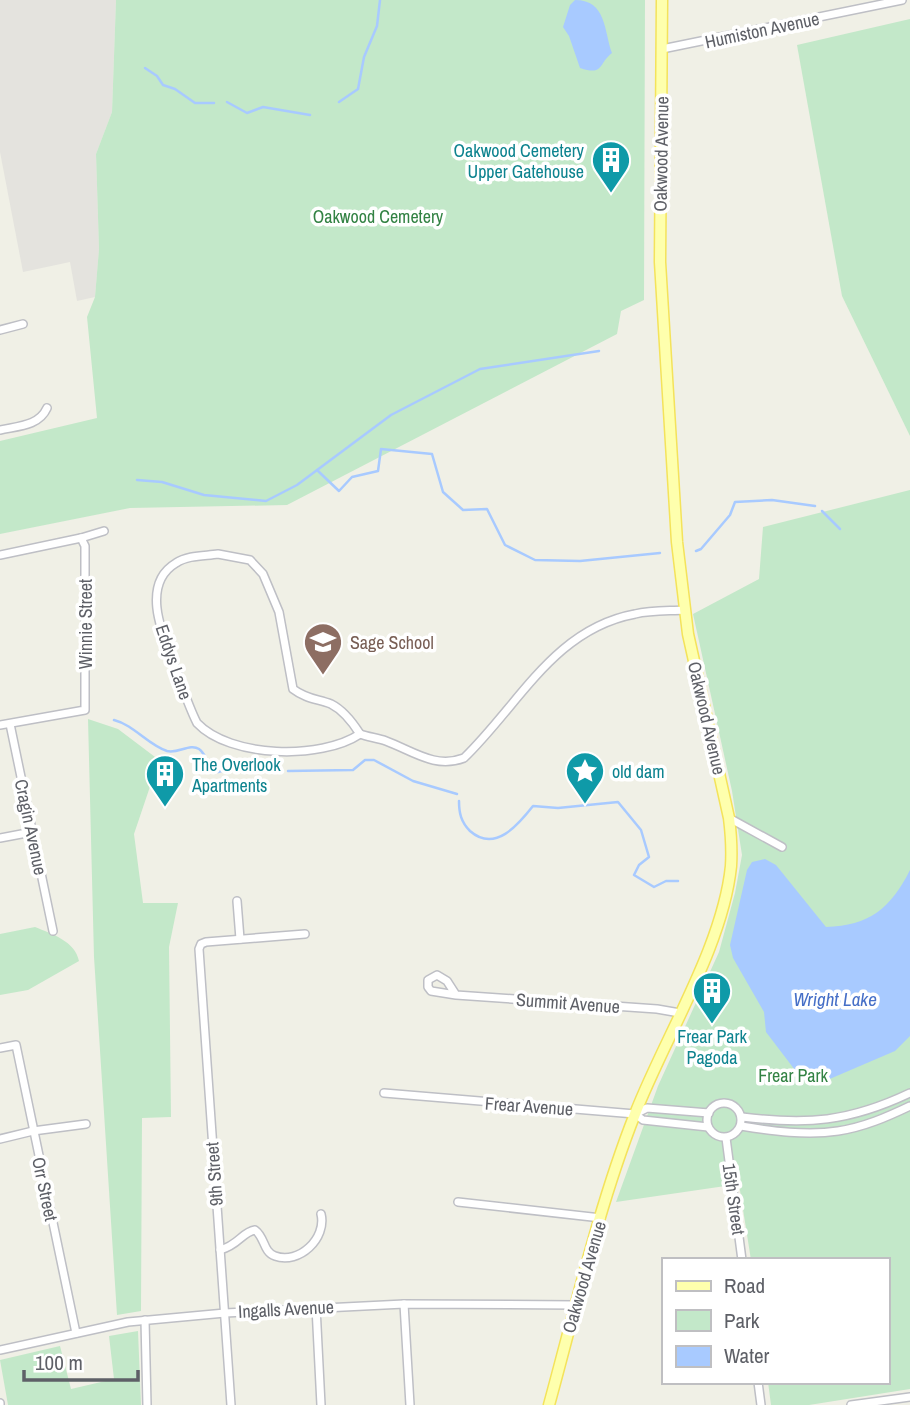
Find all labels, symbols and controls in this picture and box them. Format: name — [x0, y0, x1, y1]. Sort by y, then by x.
street label: Humiston Avenue — [703, 6, 821, 54]
street label: Oakwood Avenue — [647, 96, 675, 212]
place label: Oakwood Cemetery Upper Gatehouse — [454, 138, 585, 184]
building icon: Oakwood Cemetery Upper Gatehouse — [590, 139, 632, 194]
park label: Oakwood Cemetery — [313, 204, 444, 229]
street label: Winnie Street — [73, 579, 98, 669]
street label: Eddys Lane — [149, 621, 199, 703]
school or university icon: Sage School — [302, 621, 344, 676]
place label: Sage School — [350, 630, 434, 655]
street label: Oakwood Avenue — [682, 659, 732, 777]
place icon: old dam — [564, 750, 606, 805]
place label: The Overlook Apartments — [191, 752, 281, 798]
building icon: The Overlook Apartments — [144, 753, 186, 808]
place label: old dam — [612, 759, 665, 784]
street label: Cragin Avenue — [9, 777, 53, 877]
building icon: Frear Park Pagoda — [691, 970, 733, 1025]
water label: Wright Lake — [793, 986, 877, 1012]
street label: Summit Avenue — [515, 987, 621, 1019]
place label: Frear Park Pagoda — [677, 1024, 747, 1070]
park label: Frear Park — [758, 1063, 828, 1088]
street label: Frear Avenue — [484, 1090, 574, 1122]
street label: 9th Street — [199, 1141, 229, 1207]
street label: Orr Street — [26, 1155, 64, 1223]
street label: 15th Street — [717, 1162, 751, 1236]
street label: Oakwood Avenue — [556, 1218, 612, 1336]
legend — [662, 1258, 889, 1384]
text: Road — [724, 1271, 765, 1300]
street label: Ingalls Avenue — [238, 1294, 334, 1324]
text: Park — [724, 1306, 760, 1335]
scale bar — [24, 1338, 138, 1382]
text: Water — [724, 1341, 770, 1370]
text: 100 m — [35, 1348, 83, 1377]

